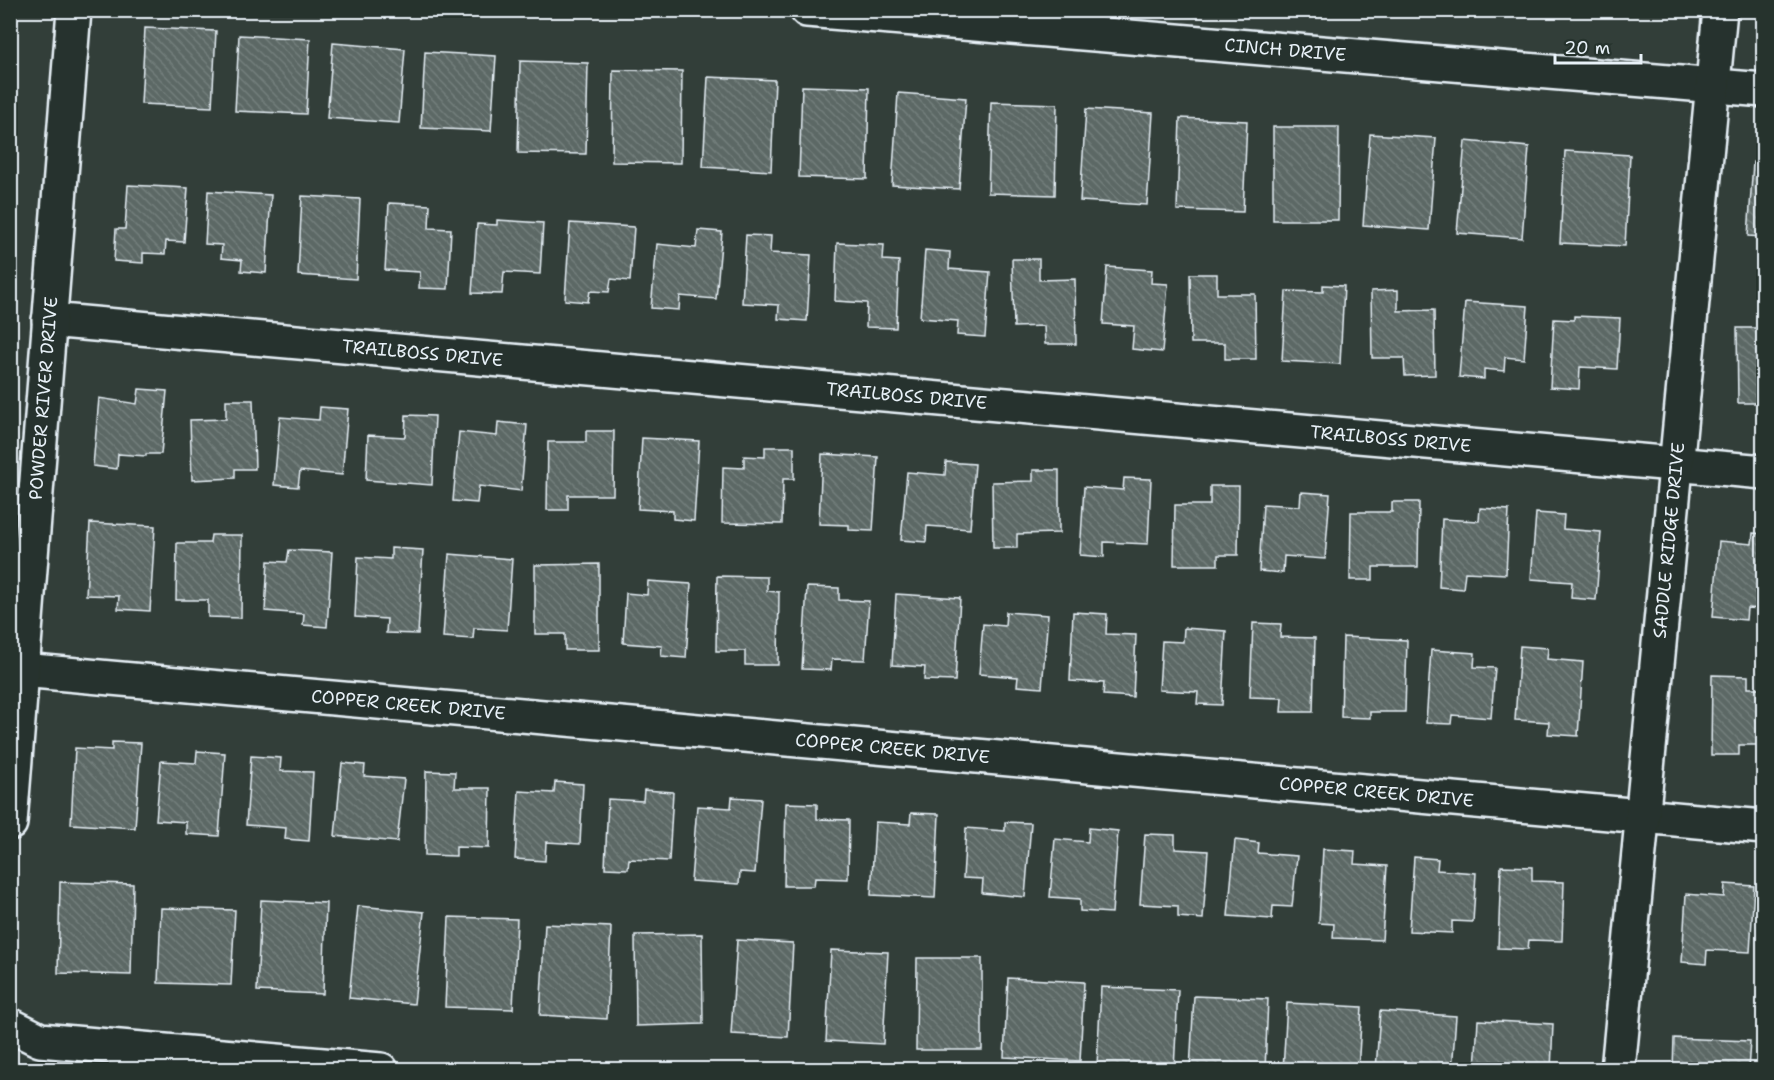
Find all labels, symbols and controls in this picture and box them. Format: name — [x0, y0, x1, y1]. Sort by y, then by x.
scale bar — [1555, 27, 1640, 65]
street label: CINCH DRIVE — [1223, 33, 1347, 67]
text: 20 m — [1564, 36, 1610, 60]
street label: POWDER RIVER DRIVE — [23, 296, 63, 501]
street label: TRAILBOSS DRIVE — [341, 334, 504, 372]
street label: TRAILBOSS DRIVE — [825, 377, 988, 415]
street label: TRAILBOSS DRIVE — [1309, 420, 1472, 458]
street label: SADDLE RIDGE DRIVE — [1648, 441, 1690, 639]
street label: COPPER CREEK DRIVE — [310, 684, 507, 726]
street label: COPPER CREEK DRIVE — [794, 728, 991, 769]
street label: COPPER CREEK DRIVE — [1278, 771, 1475, 813]

